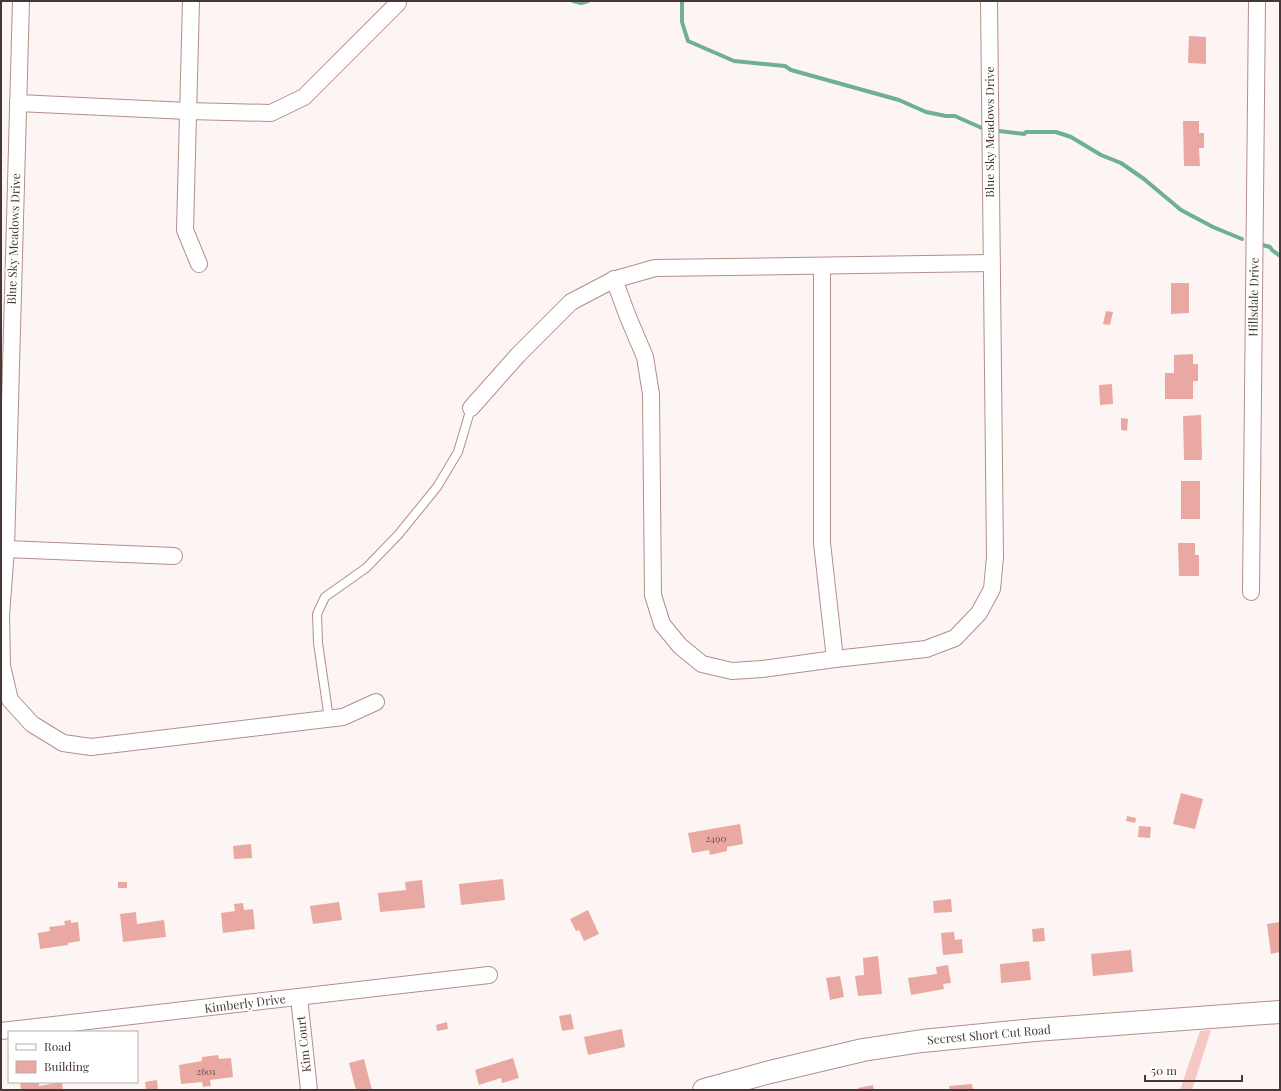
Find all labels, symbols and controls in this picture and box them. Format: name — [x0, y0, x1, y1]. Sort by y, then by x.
street label: Blue Sky Meadows Drive — [981, 66, 997, 198]
street label: Blue Sky Meadows Drive — [3, 173, 23, 305]
street label: Hillsdale Drive — [1244, 257, 1262, 337]
house number: 2490 — [706, 831, 726, 845]
street label: Kimberly Drive — [203, 990, 286, 1016]
street label: Kim Court — [292, 1014, 314, 1073]
street label: Secrest Short Cut Road — [926, 1021, 1051, 1047]
legend — [8, 1031, 138, 1083]
text: Road — [44, 1038, 71, 1054]
scale bar — [1145, 1057, 1242, 1083]
text: Building — [44, 1058, 90, 1074]
text: 50 m — [1151, 1062, 1177, 1078]
house number: 2601 — [196, 1064, 216, 1078]

